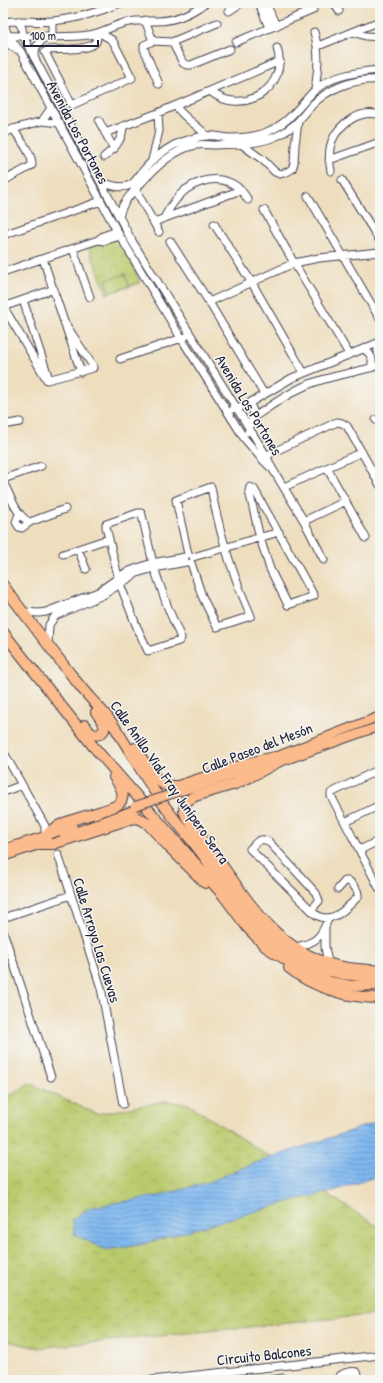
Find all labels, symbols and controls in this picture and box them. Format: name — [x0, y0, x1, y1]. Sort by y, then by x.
scale bar — [24, 22, 98, 48]
text: 100 m — [30, 27, 56, 44]
street label: Avenida Los Portones — [42, 77, 114, 188]
street label: Avenida Los Portones — [211, 351, 288, 460]
street label: Calle Anillo Vial Fray Junípero Serra — [105, 696, 235, 868]
street label: Calle Paseo del Mesón — [199, 717, 316, 779]
street label: Calle Arroyo Las Cuevas — [68, 875, 126, 1005]
street label: Circuito Balcones — [216, 1340, 313, 1370]

